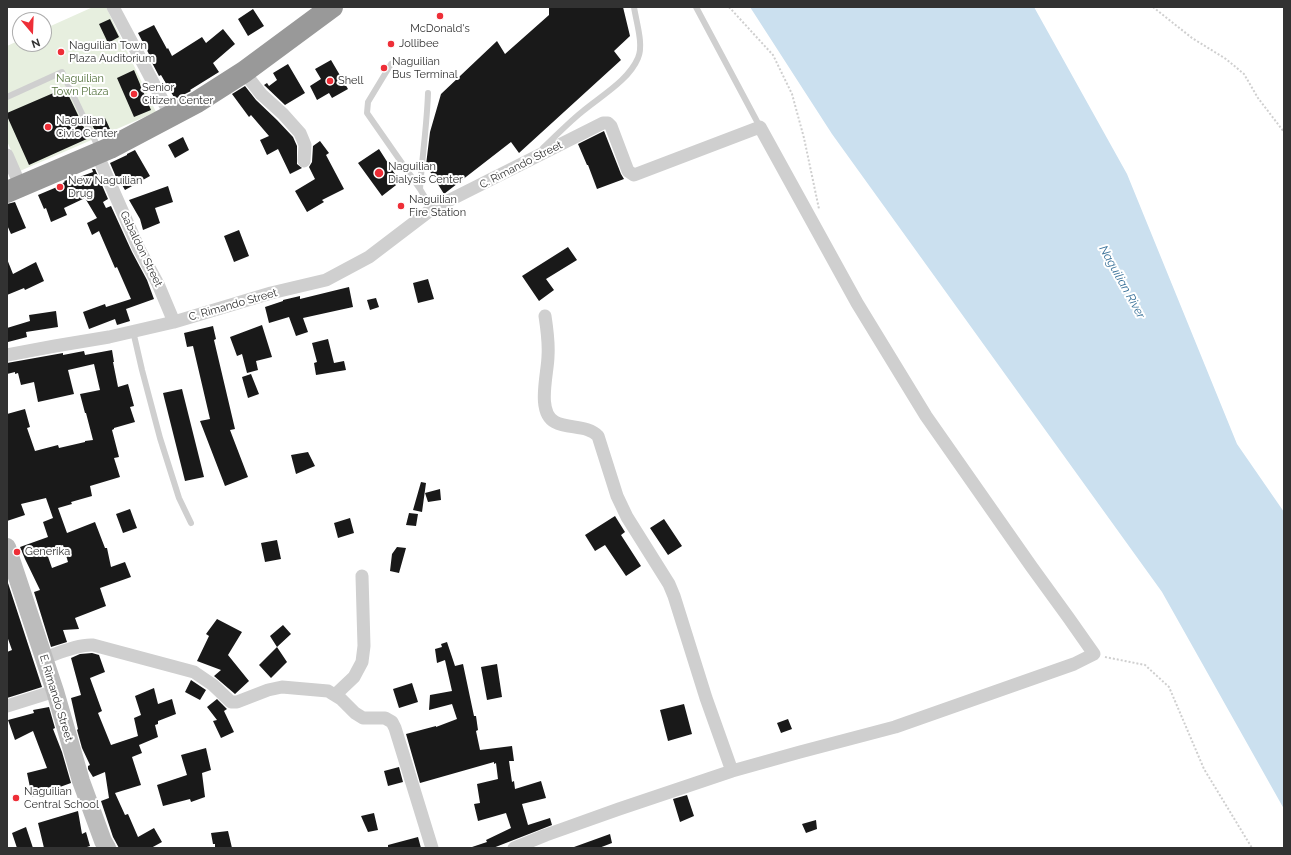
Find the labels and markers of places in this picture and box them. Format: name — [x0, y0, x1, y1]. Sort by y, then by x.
marker: McDonald's — [435, 11, 445, 21]
place label: McDonald's — [410, 22, 470, 36]
place label: Jollibee — [399, 37, 439, 51]
place label: Naguilian Town Plaza Auditorium — [69, 39, 155, 65]
marker: Jollibee — [386, 39, 396, 49]
marker: Naguilian Town Plaza Auditorium — [56, 47, 66, 57]
place label: Naguilian Bus Terminal — [392, 55, 458, 81]
marker: Naguilian Bus Terminal — [379, 63, 389, 73]
place label: Shell — [338, 74, 364, 88]
marker: Shell — [325, 76, 335, 86]
place label: Senior Citizen Center — [142, 81, 213, 107]
marker: Senior Citizen Center — [129, 89, 139, 99]
place label: Naguilian Civic Center — [56, 114, 117, 140]
marker: Naguilian Civic Center — [43, 122, 53, 132]
place label: Naguilian Dialysis Center — [388, 160, 463, 186]
marker: Naguilian Dialysis Center — [373, 167, 385, 179]
place label: New Naguilian Drug — [68, 174, 142, 200]
marker: New Naguilian Drug — [55, 182, 65, 192]
place label: Naguilian Fire Station — [409, 193, 466, 219]
marker: Naguilian Fire Station — [396, 201, 406, 211]
place label: Generika — [25, 545, 70, 559]
marker: Generika — [12, 547, 22, 557]
place label: Naguilian Central School — [24, 785, 99, 811]
marker: Naguilian Central School — [11, 793, 21, 803]

